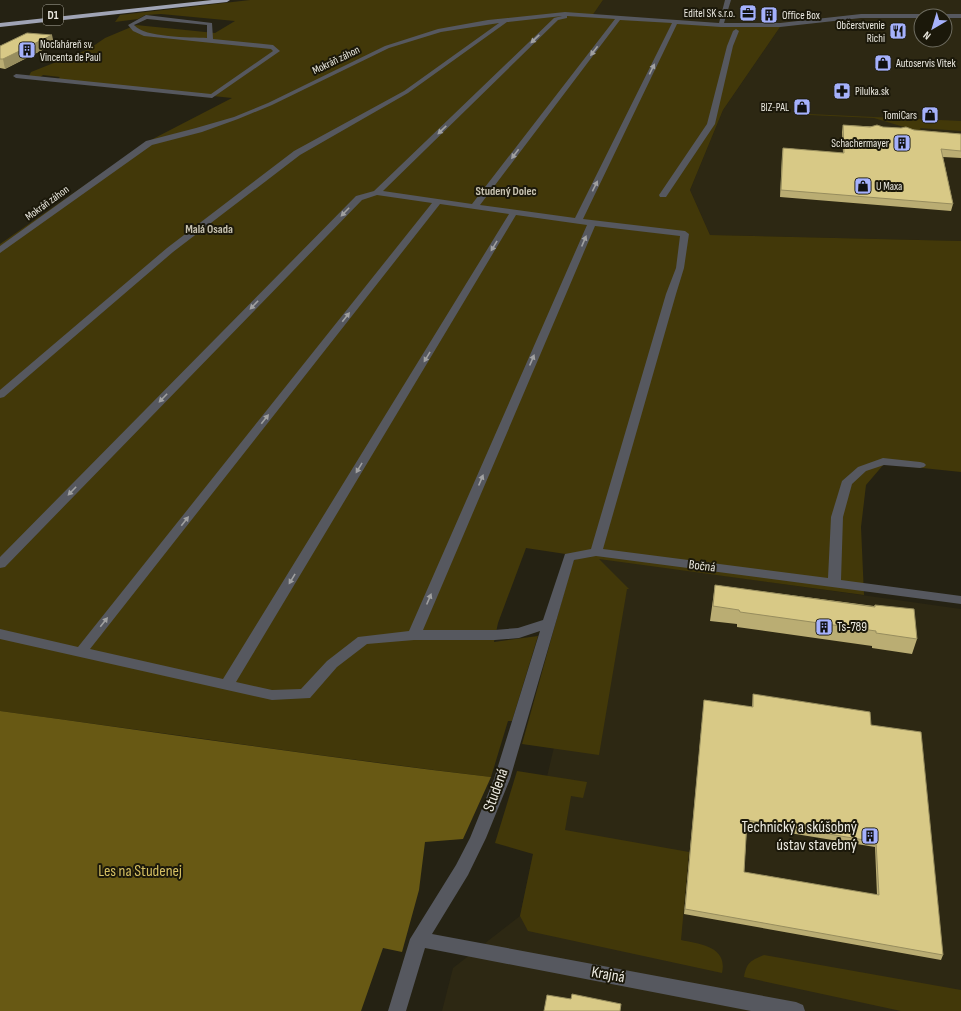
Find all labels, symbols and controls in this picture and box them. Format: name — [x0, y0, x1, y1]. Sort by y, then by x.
office icon: Editel SK s.r.o. — [738, 3, 758, 23]
road number: D1 — [43, 5, 63, 25]
building icon: Office Box — [759, 5, 779, 25]
place label: Editel SK s.r.o. — [684, 7, 735, 20]
north arrow — [913, 8, 953, 48]
place label: Office Box — [782, 9, 820, 22]
place label: Občerstvenie Richi — [836, 19, 885, 45]
restaurant icon: Občerstvenie Richi — [888, 21, 908, 41]
text: N — [921, 28, 933, 42]
one-way arrow — [530, 34, 540, 44]
place label: Nocľaháreň sv. Vincenta de Paul — [40, 38, 101, 64]
building icon: Nocľaháreň sv. Vincenta de Paul — [17, 40, 37, 60]
street label: Mokráň záhon — [310, 43, 362, 77]
one-way arrow — [590, 46, 598, 56]
shop icon: Autoservis Vitek — [873, 53, 893, 73]
place label: Autoservis Vitek — [895, 57, 956, 70]
one-way arrow — [649, 63, 655, 75]
pharmacy icon: Pilulka.sk — [832, 81, 852, 101]
place label: Pilulka.sk — [855, 85, 890, 98]
shop icon: BIZ-PAL — [792, 97, 812, 117]
place label: BIZ-PAL — [761, 101, 789, 114]
shop icon: TomiCars — [920, 105, 940, 125]
place label: TomiCars — [883, 109, 917, 122]
one-way arrow — [437, 125, 447, 134]
building icon: Schachermayer — [892, 133, 912, 153]
place label: Schachermayer — [831, 137, 889, 150]
one-way arrow — [510, 149, 519, 160]
shop icon: U Maxa — [853, 176, 873, 196]
one-way arrow — [592, 180, 598, 192]
place label: U Maxa — [876, 180, 902, 193]
street label: Mokráň záhon — [22, 183, 72, 223]
district label: Studený Dolec — [475, 184, 537, 199]
one-way arrow — [340, 207, 350, 217]
district label: Malá Osada — [185, 222, 233, 237]
one-way arrow — [581, 235, 587, 247]
one-way arrow — [491, 240, 498, 251]
one-way arrow — [249, 300, 259, 310]
one-way arrow — [342, 311, 350, 322]
one-way arrow — [423, 351, 430, 363]
one-way arrow — [530, 354, 536, 366]
one-way arrow — [158, 393, 168, 403]
one-way arrow — [261, 413, 270, 424]
one-way arrow — [355, 463, 363, 473]
one-way arrow — [478, 474, 484, 485]
one-way arrow — [67, 486, 77, 496]
one-way arrow — [180, 515, 189, 526]
street label: Bočná — [688, 556, 716, 576]
one-way arrow — [288, 573, 295, 585]
one-way arrow — [426, 593, 432, 605]
one-way arrow — [99, 617, 108, 628]
building icon: Ts-789 — [814, 617, 834, 637]
place label: Ts-789 — [837, 619, 867, 635]
street label: Studená — [479, 766, 513, 814]
place label: Technický a skúšobný ústav stavebný — [742, 818, 857, 855]
building icon: Technický a skúšobný ústav stavebný — [860, 826, 880, 846]
park label: Les na Studenej — [98, 862, 182, 881]
street label: Krajná — [590, 963, 626, 987]

